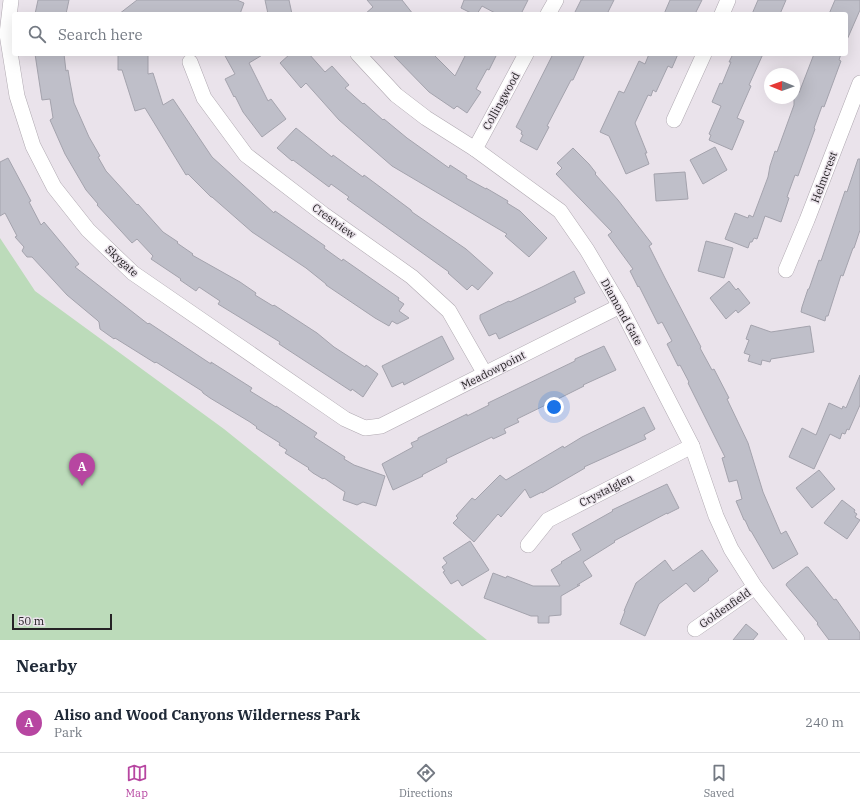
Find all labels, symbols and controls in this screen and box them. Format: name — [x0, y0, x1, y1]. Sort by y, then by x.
search box — [12, 12, 848, 56]
icon: search — [26, 23, 48, 45]
text: Search here — [58, 25, 143, 44]
north arrow — [764, 68, 800, 104]
street label: Collingwood — [479, 69, 523, 132]
street label: Helmcrest — [808, 149, 840, 205]
street label: Crestview — [309, 200, 359, 242]
street label: Skygate — [102, 242, 142, 280]
street label: Diamond Gate — [598, 276, 646, 348]
street label: Meadowpoint — [458, 348, 528, 392]
your location — [544, 397, 564, 417]
pin: A — [69, 453, 95, 486]
street label: Crystalglen — [577, 470, 635, 510]
street label: Goldenfield — [696, 585, 754, 631]
scale bar — [12, 612, 112, 631]
text: 50 m — [18, 614, 44, 628]
text: Nearby — [16, 655, 77, 677]
text: Aliso and Wood Canyons Wilderness Park — [54, 705, 360, 724]
text: A — [24, 714, 34, 731]
text: 240 m — [805, 714, 844, 731]
text: Park — [54, 724, 82, 741]
tab: Map — [126, 762, 148, 800]
tab: Directions — [399, 762, 453, 800]
tab: Saved — [704, 762, 734, 800]

